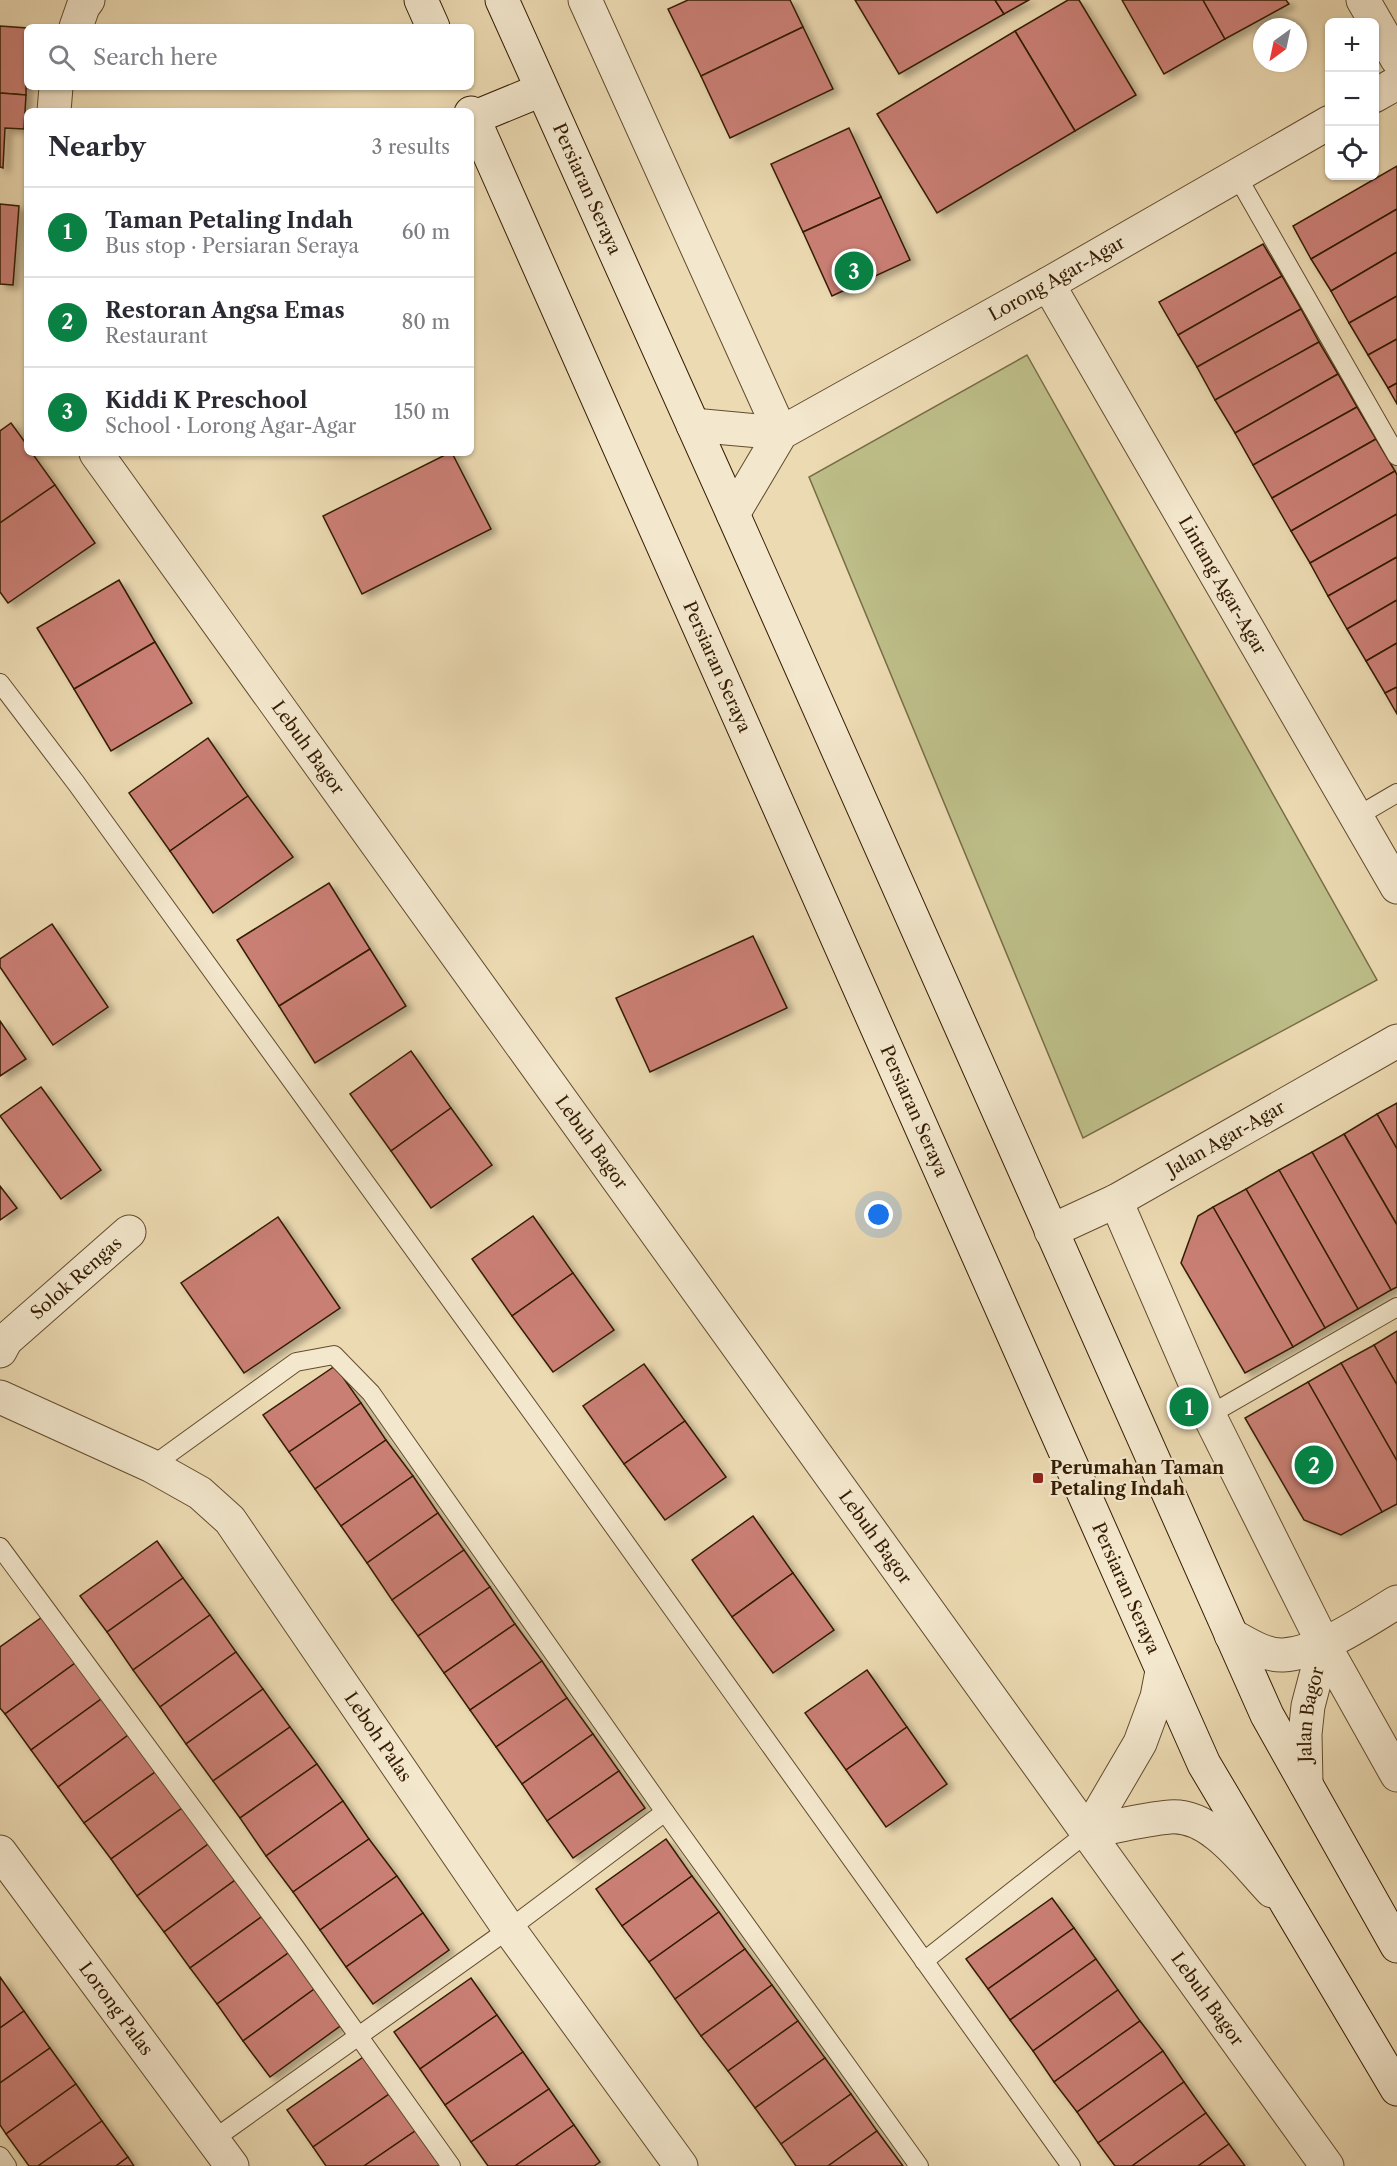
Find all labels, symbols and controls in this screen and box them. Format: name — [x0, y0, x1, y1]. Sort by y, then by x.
north arrow — [1253, 18, 1307, 72]
map controls — [1325, 18, 1379, 180]
button: + — [1325, 18, 1379, 72]
search box — [24, 24, 474, 90]
icon: search — [45, 41, 78, 74]
text: Search here — [93, 44, 218, 71]
button: − — [1325, 72, 1379, 126]
street label: Persiaran Seraya — [548, 120, 626, 258]
button: locate — [1325, 126, 1379, 180]
text: Nearby — [48, 131, 146, 163]
text: 3 results — [372, 135, 450, 159]
text: Taman Petaling Indah — [105, 207, 353, 234]
text: 1 — [63, 220, 72, 244]
text: 60 m — [402, 220, 450, 244]
street label: Lorong Agar-Agar — [985, 231, 1129, 326]
text: Bus stop · Persiaran Seraya — [105, 234, 359, 258]
pin: 3 — [834, 248, 874, 294]
text: Restoran Angsa Emas — [105, 297, 345, 324]
text: 2 — [62, 310, 73, 334]
text: 80 m — [402, 310, 450, 334]
text: Restaurant — [105, 324, 208, 348]
text: Kiddi K Preschool — [105, 387, 308, 414]
text: 3 — [62, 400, 73, 424]
text: 150 m — [394, 400, 450, 424]
text: School · Lorong Agar-Agar — [105, 414, 356, 438]
street label: Lintang Agar-Agar — [1174, 512, 1271, 659]
street label: Persiaran Seraya — [678, 598, 756, 736]
street label: Lebuh Bagor — [267, 697, 349, 799]
street label: Persiaran Seraya — [875, 1042, 953, 1181]
street label: Lebuh Bagor — [550, 1091, 633, 1194]
street label: Jalan Agar-Agar — [1160, 1096, 1289, 1182]
your location — [864, 1200, 893, 1229]
street label: Solok Rengas — [26, 1232, 126, 1324]
pin: 1 — [1170, 1384, 1208, 1430]
pin: 2 — [1294, 1442, 1334, 1488]
place label: Perumahan Taman Petaling Indah — [1050, 1457, 1225, 1500]
marker: Perumahan Taman Petaling Indah — [1031, 1471, 1045, 1485]
street label: Lebuh Bagor — [834, 1486, 916, 1589]
street label: Persiaran Seraya — [1087, 1519, 1165, 1658]
street label: Jalan Bagor — [1294, 1664, 1329, 1766]
street label: Leboh Palas — [340, 1688, 416, 1786]
street label: Lebuh Bagor — [1166, 1948, 1248, 2051]
street label: Lorong Palas — [74, 1958, 158, 2060]

